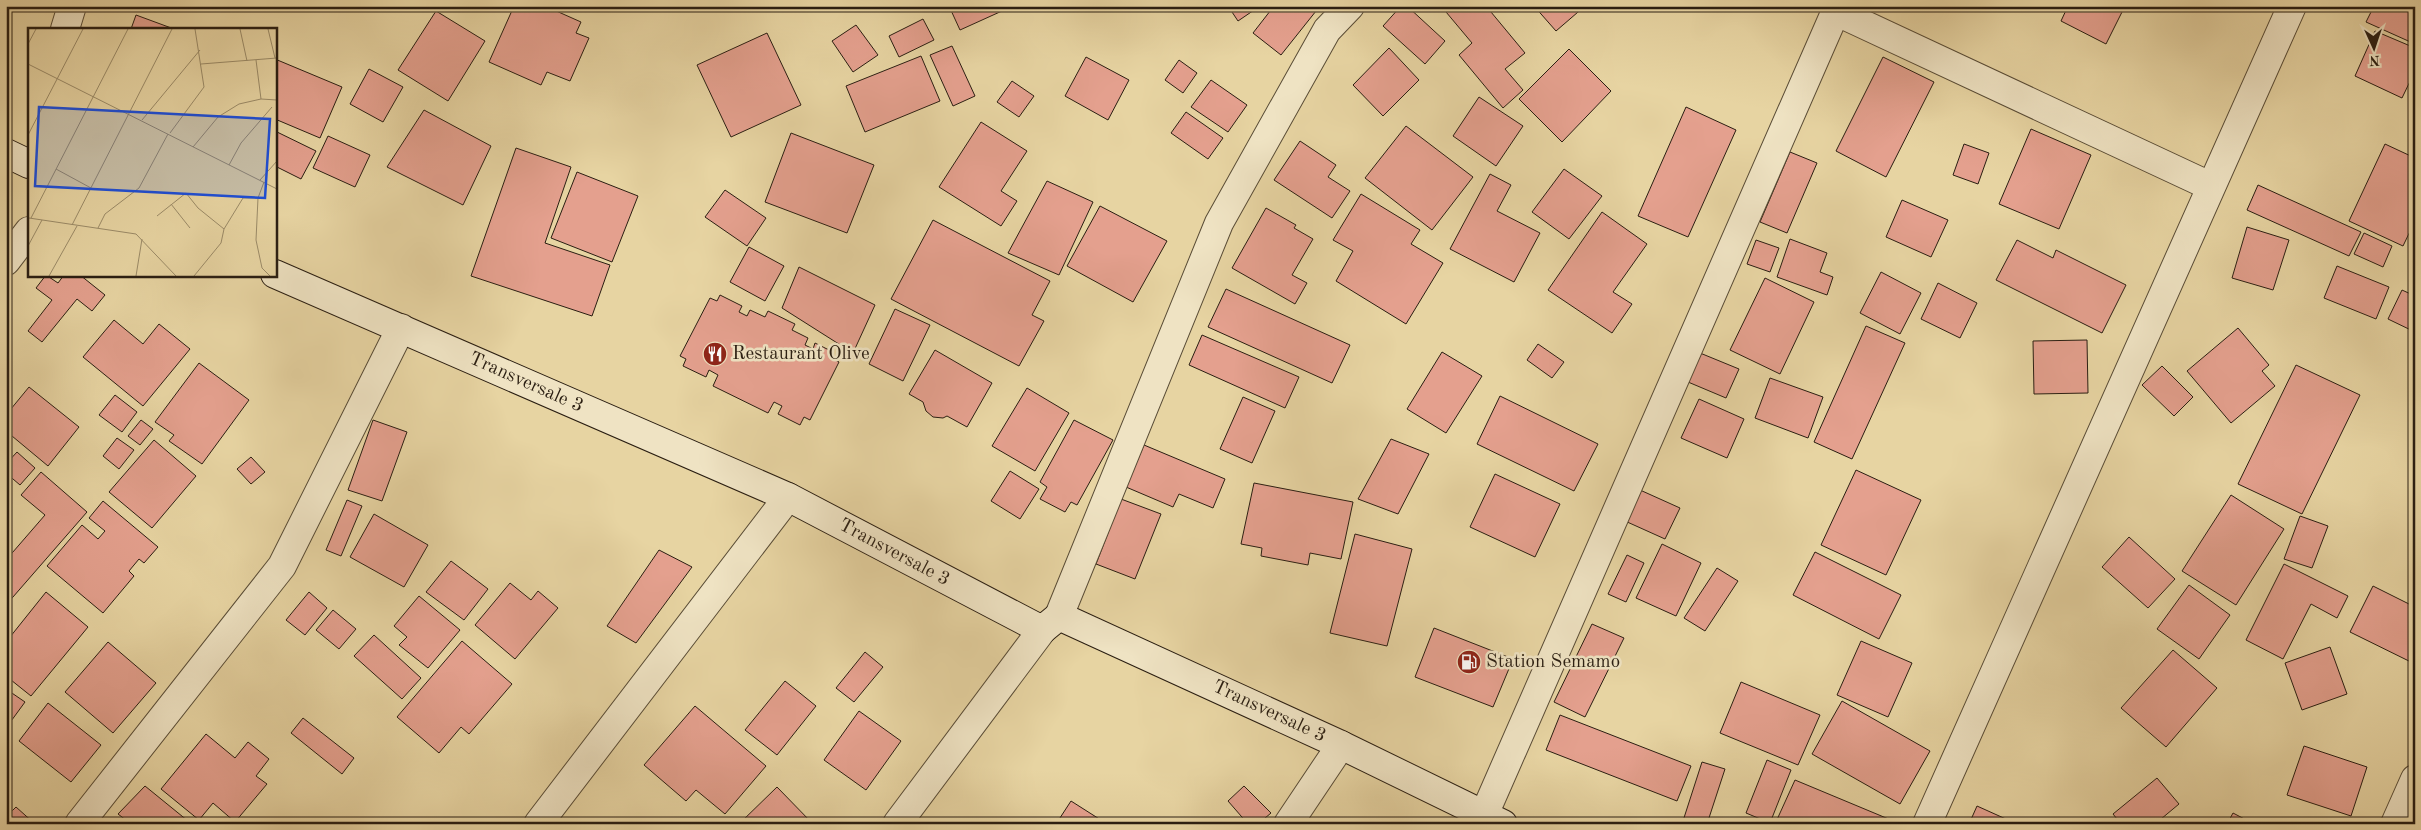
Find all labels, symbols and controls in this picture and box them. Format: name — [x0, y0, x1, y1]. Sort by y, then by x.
north arrow — [2348, 22, 2398, 72]
inset map — [28, 28, 276, 276]
text: N — [2369, 53, 2380, 67]
restaurant icon: Restaurant Olive — [702, 341, 728, 367]
place label: Restaurant Olive — [732, 345, 870, 364]
street label: Transversale 3 — [466, 349, 586, 417]
street label: Transversale 3 — [835, 516, 953, 590]
fuel station icon: Station Semamo — [1456, 649, 1482, 675]
place label: Station Semamo — [1486, 653, 1620, 672]
street label: Transversale 3 — [1209, 677, 1329, 747]

